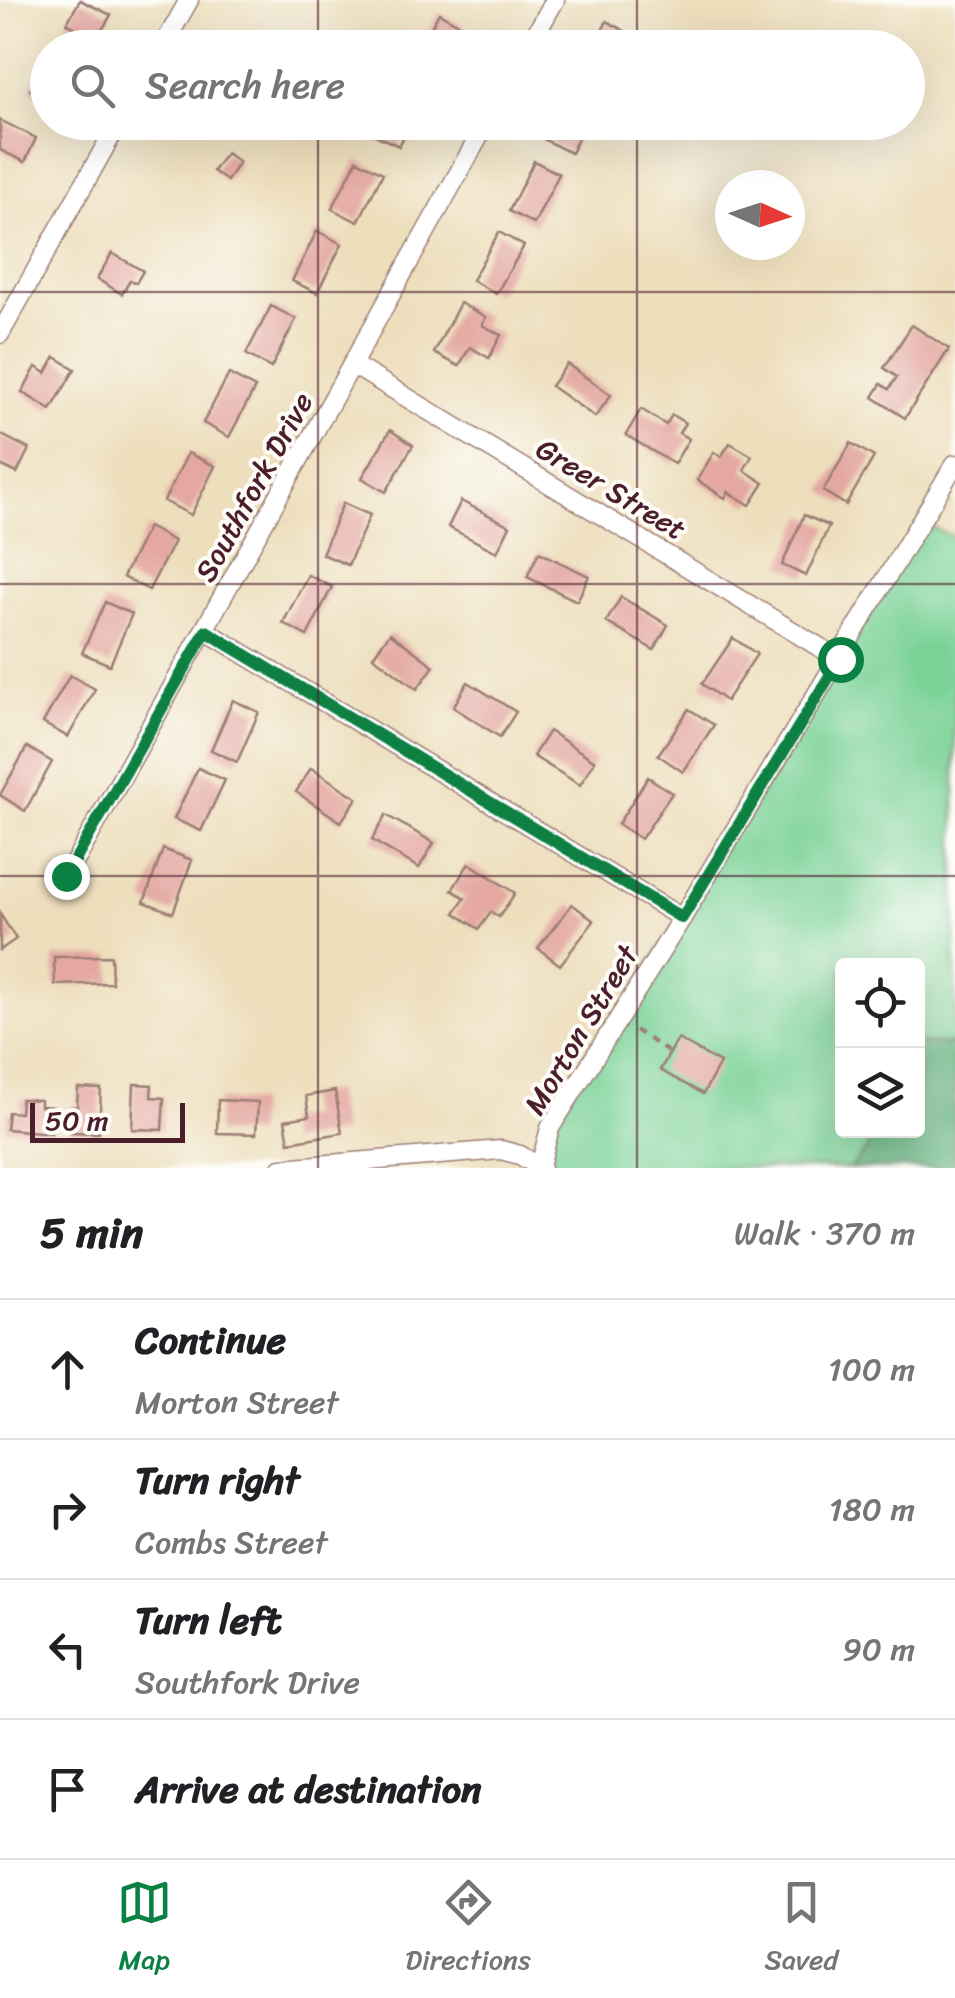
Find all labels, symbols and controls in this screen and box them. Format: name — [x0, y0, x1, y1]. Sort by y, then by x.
search box — [30, 30, 925, 140]
text: Search here — [145, 52, 345, 119]
icon: search — [65, 58, 120, 113]
north arrow — [715, 170, 805, 260]
street label: Southfork Drive — [179, 382, 329, 592]
street label: Greer Street — [525, 423, 697, 555]
route start — [818, 637, 864, 683]
route end — [44, 854, 90, 900]
street label: Morton Street — [509, 933, 654, 1126]
map controls — [835, 958, 925, 1138]
button: locate — [835, 958, 925, 1048]
button: layers — [835, 1048, 925, 1138]
text: 50 m — [45, 1096, 109, 1145]
scale bar — [30, 1098, 185, 1142]
text: 5 min — [40, 1196, 143, 1270]
text: Walk · 370 m — [734, 1205, 915, 1262]
text: Continue — [135, 1307, 286, 1374]
text: 100 m — [828, 1341, 915, 1398]
icon: ahead — [40, 1342, 95, 1397]
text: Morton Street — [135, 1374, 338, 1431]
text: Turn right — [135, 1447, 300, 1514]
text: 180 m — [829, 1481, 915, 1538]
icon: right — [40, 1482, 95, 1537]
text: Combs Street — [135, 1514, 327, 1571]
text: Turn left — [135, 1587, 281, 1654]
text: 90 m — [842, 1621, 915, 1678]
icon: left — [40, 1622, 95, 1677]
text: Southfork Drive — [135, 1654, 360, 1711]
text: Arrive at destination — [135, 1756, 482, 1823]
icon: arrive — [40, 1762, 95, 1817]
tab: Map — [117, 1875, 172, 1984]
tab: Directions — [405, 1875, 531, 1984]
tab: Saved — [764, 1875, 838, 1984]

